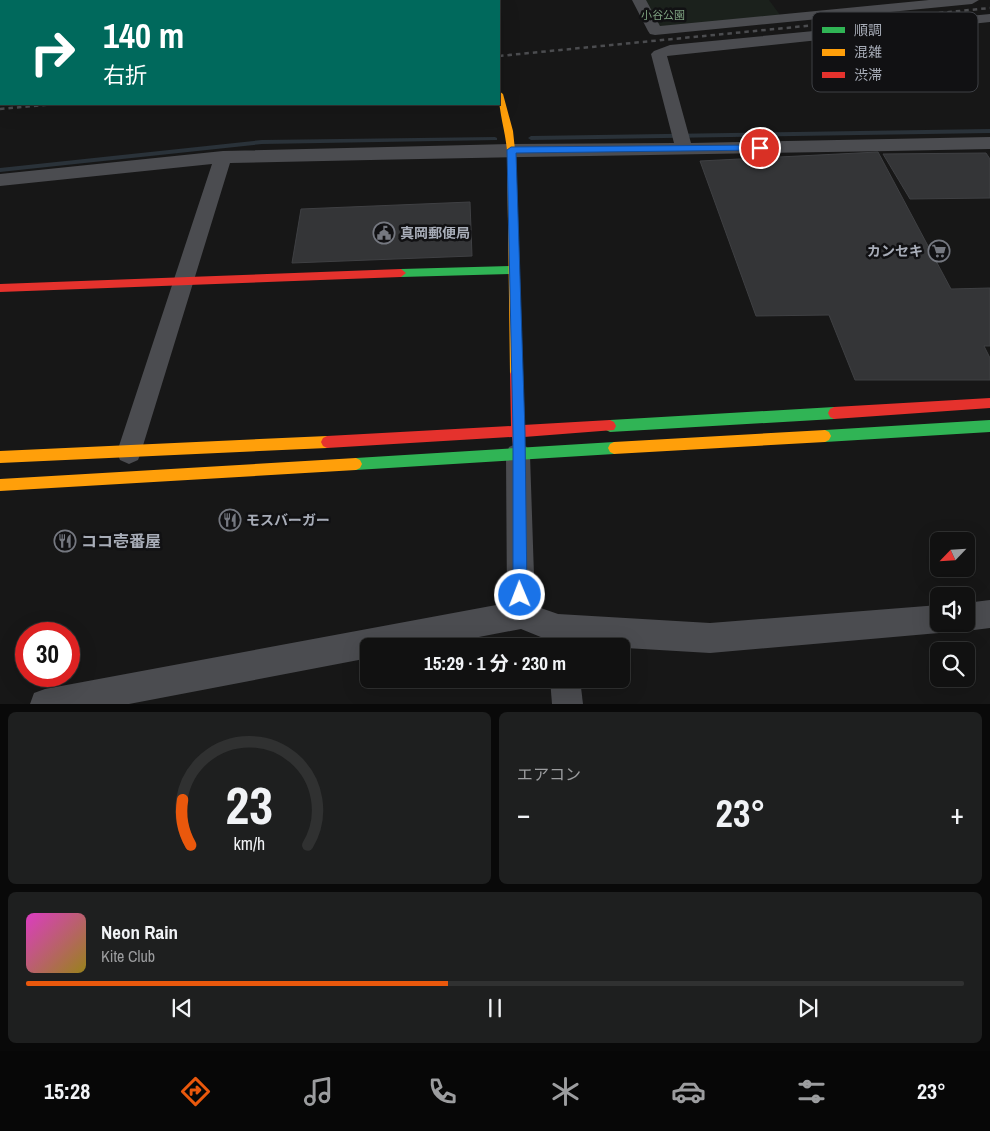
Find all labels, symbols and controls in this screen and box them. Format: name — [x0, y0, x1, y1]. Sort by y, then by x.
park label: 小谷公園 — [641, 8, 685, 22]
text: 140 m — [103, 12, 184, 59]
legend — [812, 12, 978, 92]
icon: right — [20, 20, 85, 85]
text: 順調 — [854, 21, 882, 39]
text: 混雑 — [854, 43, 882, 61]
text: 右折 — [103, 60, 147, 90]
text: 渋滞 — [854, 66, 882, 84]
pin — [739, 127, 781, 169]
icon: arrive — [746, 134, 774, 162]
public building icon: 真岡郵便局 — [372, 221, 396, 245]
place label: 真岡郵便局 — [400, 224, 470, 242]
supermarket icon: カンセキ — [927, 239, 951, 263]
place label: カンセキ — [867, 242, 923, 260]
restaurant icon: モスバーガー — [218, 508, 242, 532]
place label: モスバーガー — [246, 511, 330, 529]
restaurant icon: ココ壱番屋 — [53, 529, 77, 553]
place label: ココ壱番屋 — [81, 530, 161, 552]
north arrow — [930, 532, 975, 578]
map controls — [930, 532, 975, 687]
position arrow — [493, 568, 545, 620]
button: sound — [930, 587, 975, 632]
speed limit sign: 30 — [15, 622, 80, 687]
button: search — [930, 642, 975, 687]
text: 15:29 · 1 分 · 230 m — [424, 650, 566, 676]
text: エアコン — [517, 763, 581, 785]
text: 23 — [226, 770, 273, 840]
text: 23° — [716, 788, 765, 839]
text: − — [517, 795, 530, 833]
text: + — [951, 795, 964, 833]
text: km/h — [234, 832, 265, 856]
text: Neon Rain — [101, 919, 178, 945]
text: Kite Club — [101, 945, 155, 967]
icon: previous — [168, 994, 196, 1022]
icon: pause — [481, 994, 509, 1022]
icon: next — [794, 994, 822, 1022]
icon: directions — [178, 1074, 213, 1109]
icon: music — [301, 1074, 336, 1109]
icon: phone — [425, 1074, 460, 1109]
icon: climate — [548, 1074, 583, 1109]
icon: car — [671, 1074, 706, 1109]
icon: filters — [794, 1074, 829, 1109]
text: 15:28 — [44, 1076, 90, 1106]
text: 23° — [917, 1076, 946, 1106]

